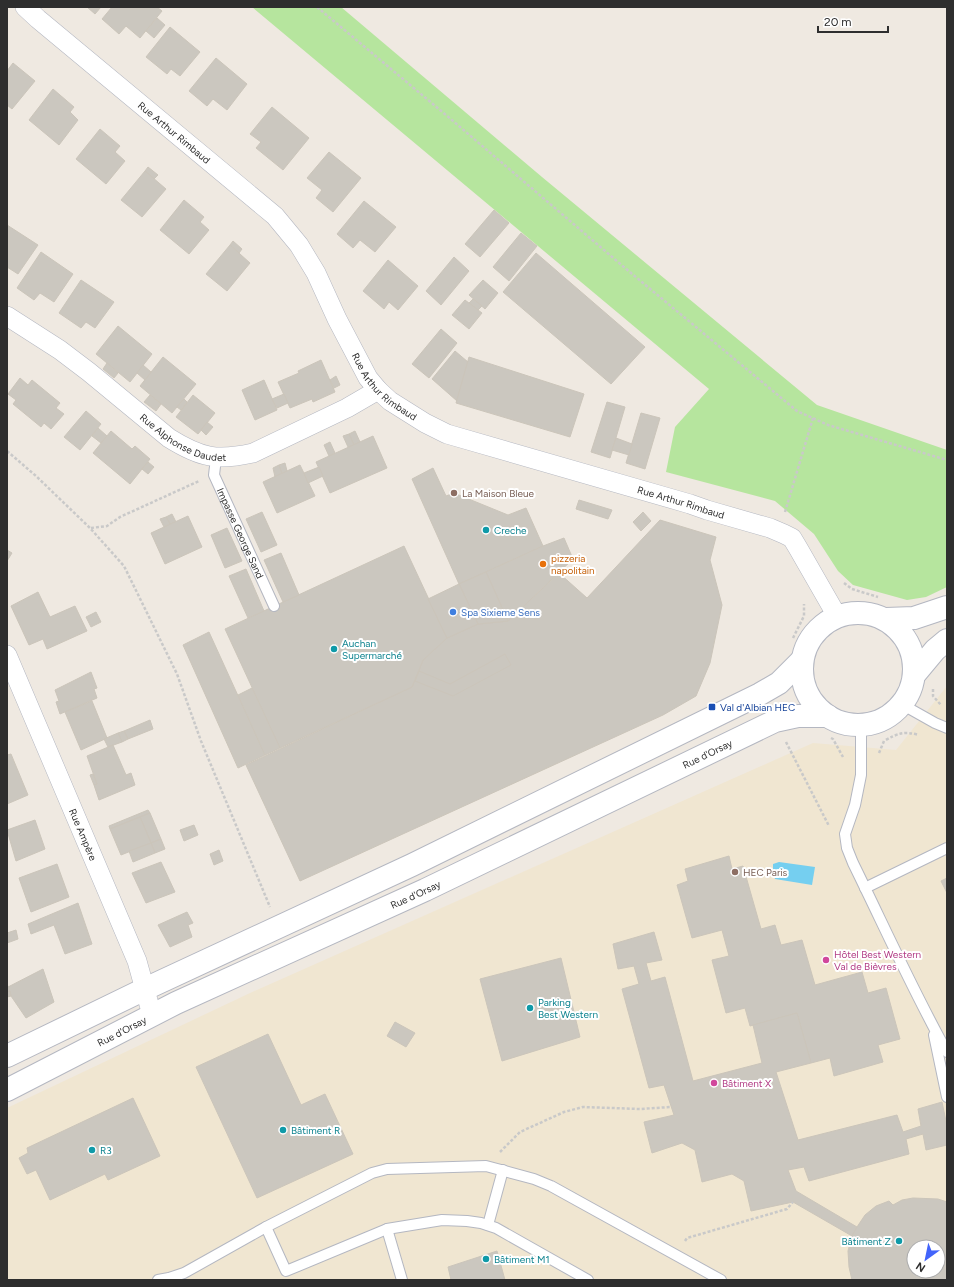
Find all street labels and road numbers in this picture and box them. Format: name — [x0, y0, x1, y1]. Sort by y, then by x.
street label: Rue Arthur Rimbaud — [135, 99, 213, 167]
street label: Rue Arthur Rimbaud — [349, 351, 419, 423]
street label: Rue Alphonse Daudet — [137, 411, 227, 464]
street label: Rue Arthur Rimbaud — [636, 483, 726, 522]
street label: Impasse George Sand — [214, 486, 267, 581]
street label: Rue d'Orsay — [680, 736, 735, 772]
street label: Rue Ampère — [66, 807, 100, 863]
street label: Rue d'Orsay — [388, 877, 443, 912]
street label: Rue d'Orsay — [95, 1013, 149, 1049]

